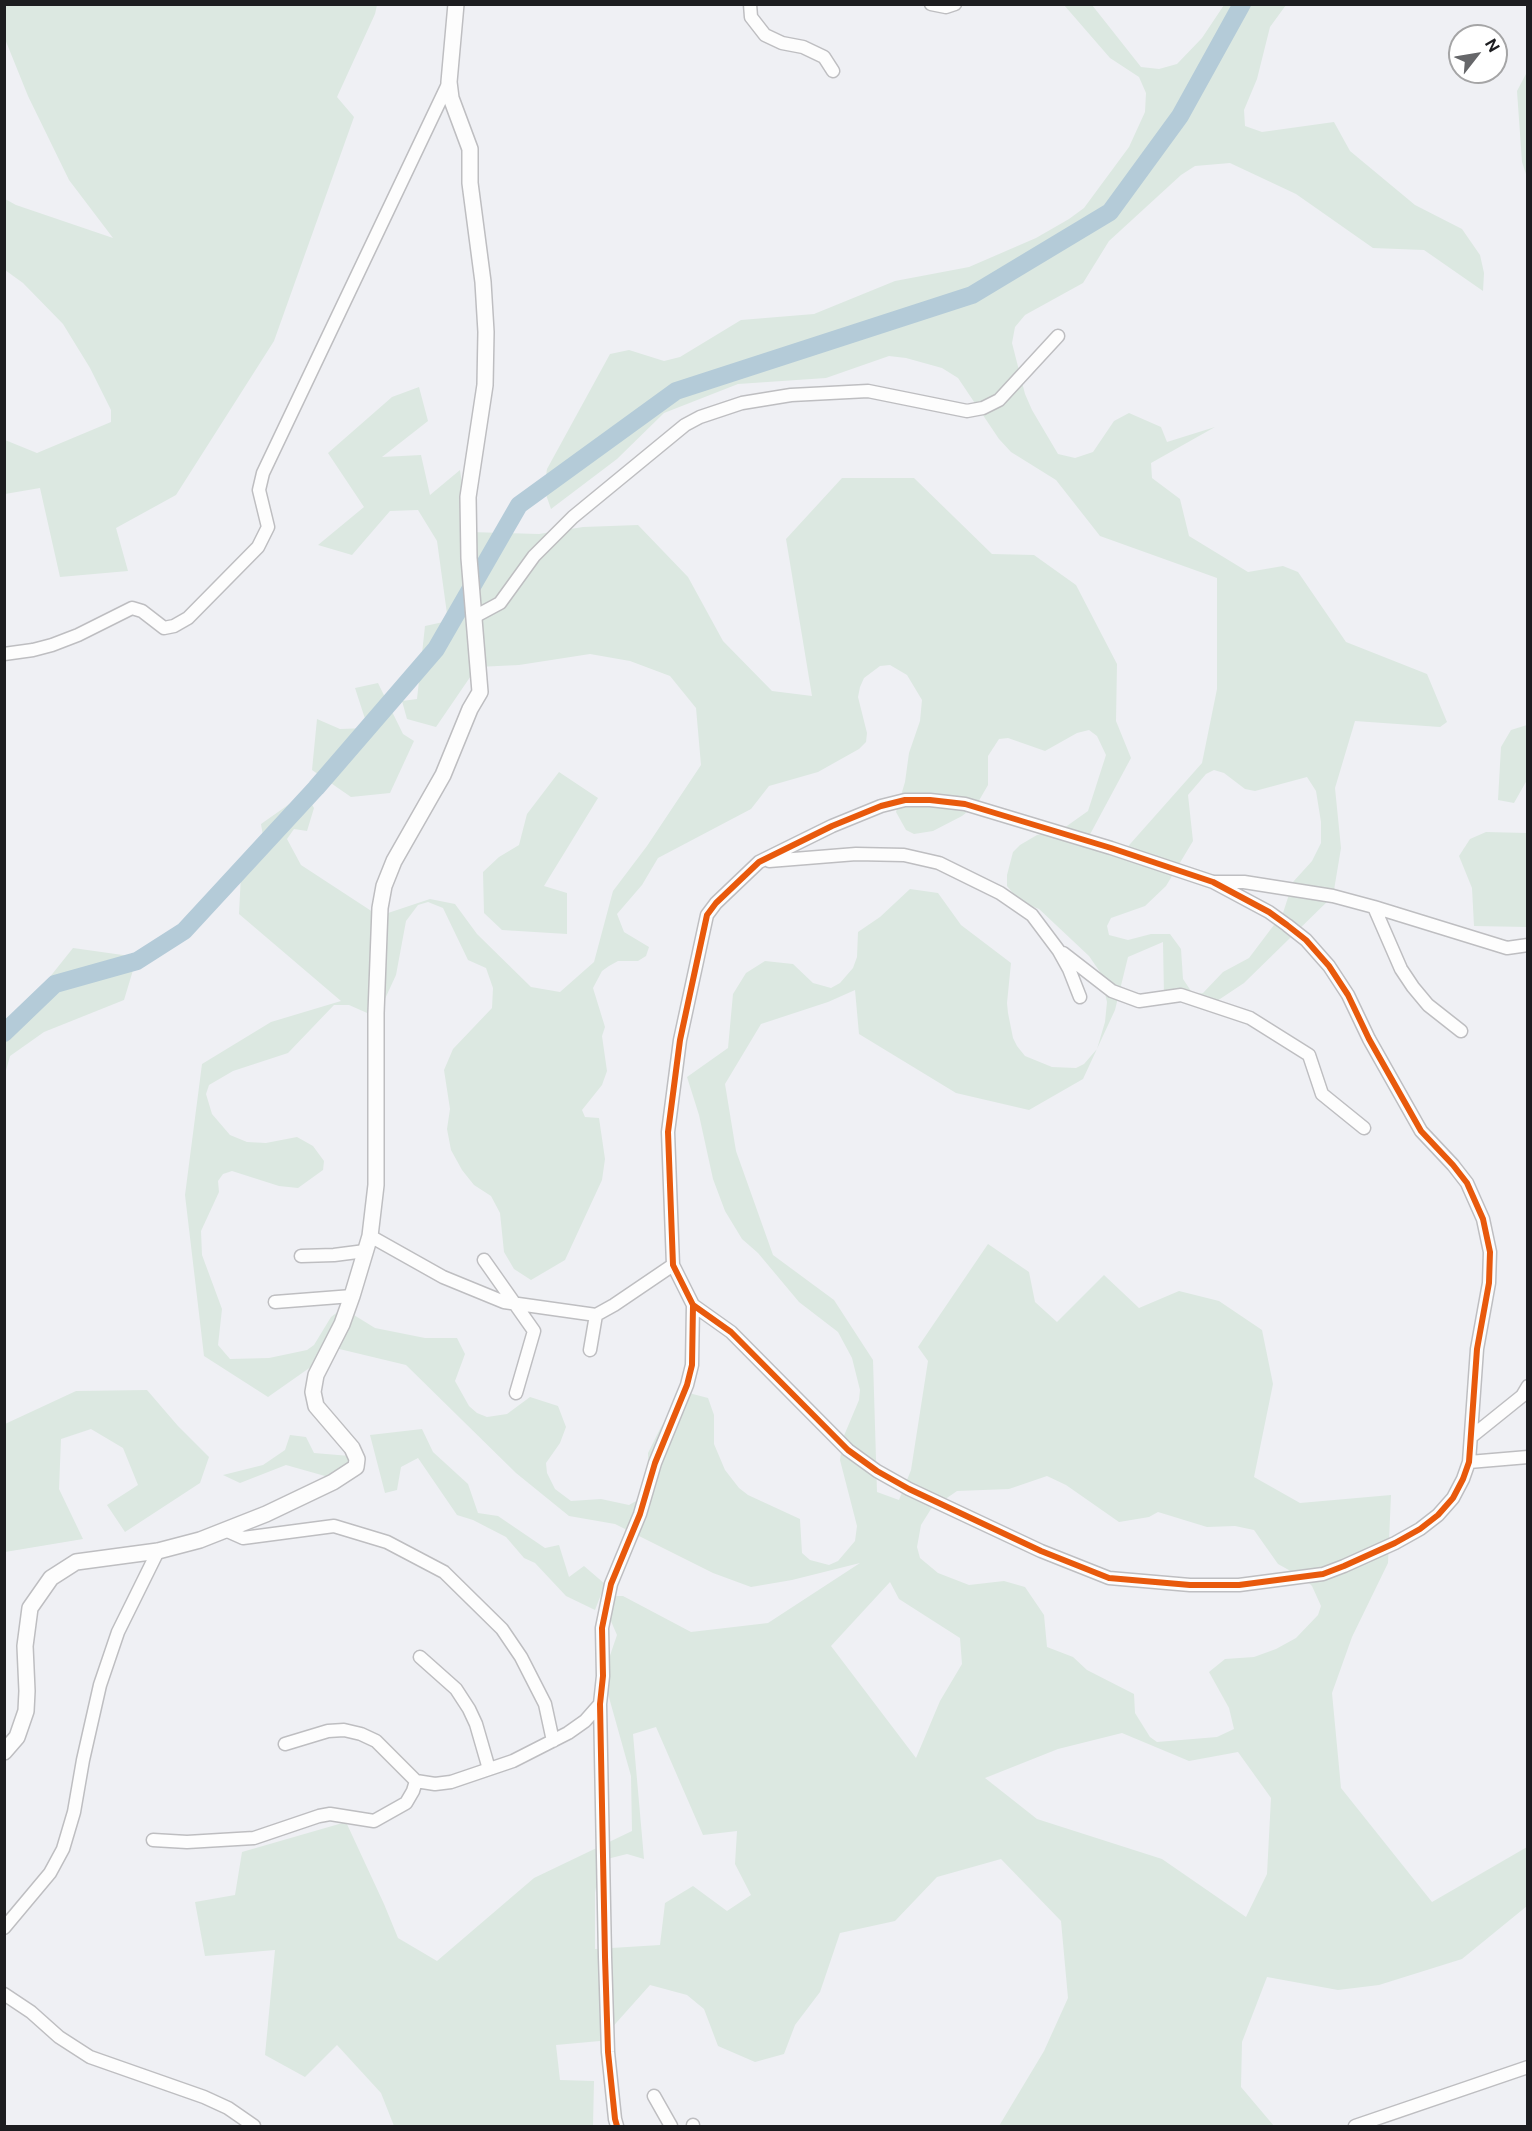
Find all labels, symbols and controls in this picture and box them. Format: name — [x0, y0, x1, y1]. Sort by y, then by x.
north arrow — [1448, 24, 1508, 84]
text: N — [1481, 35, 1504, 56]

